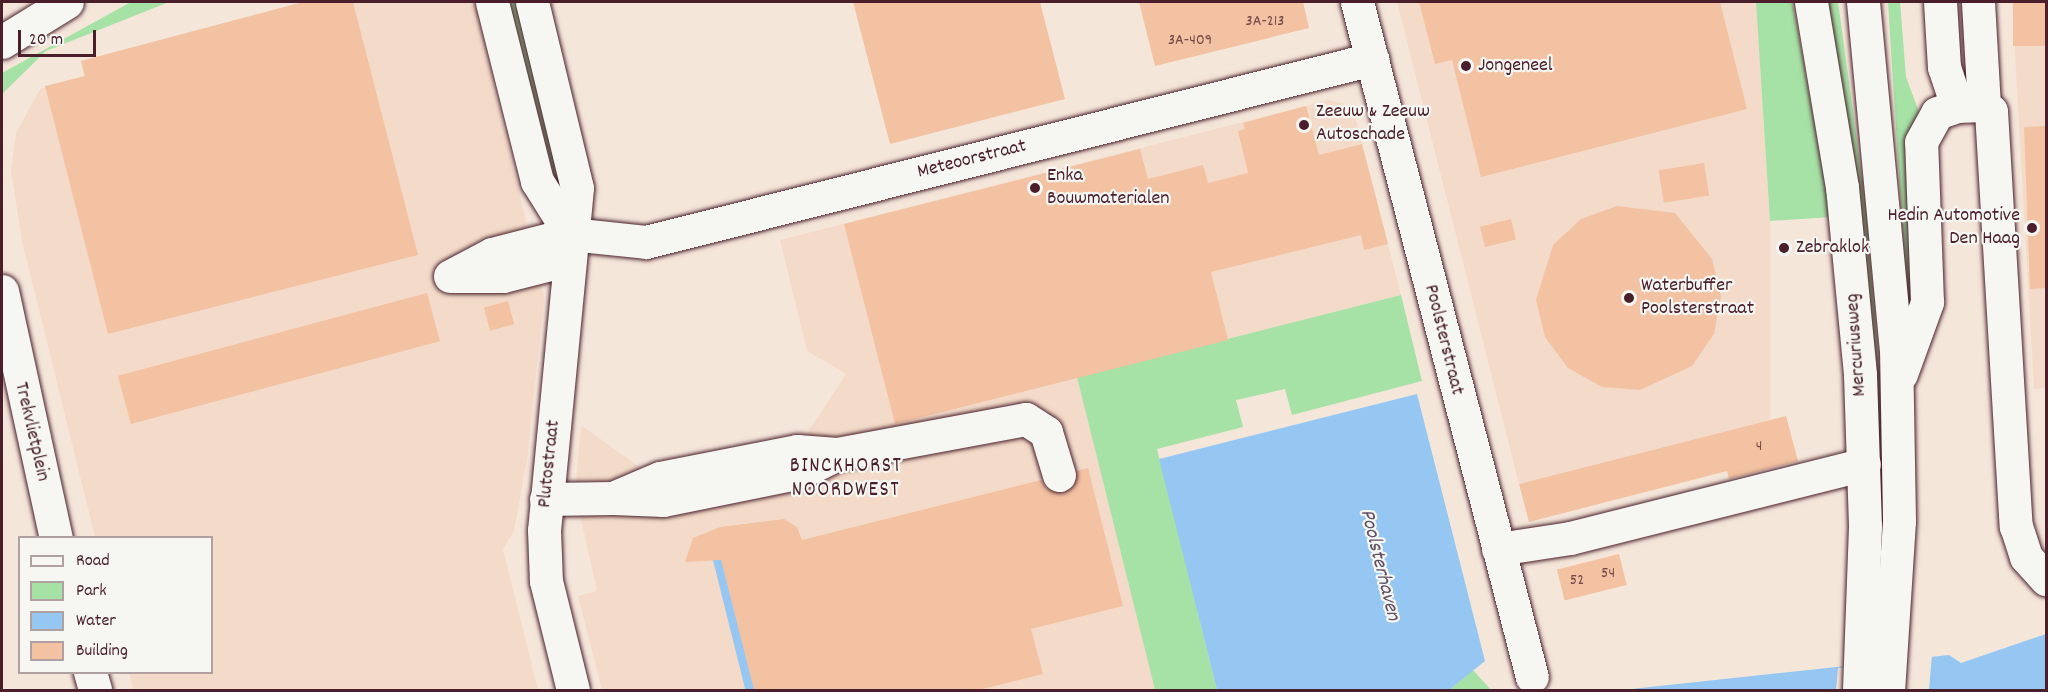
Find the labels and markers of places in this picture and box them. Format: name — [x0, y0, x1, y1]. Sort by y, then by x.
place label: Jongeneel — [1478, 54, 1553, 78]
marker: Jongeneel — [1459, 59, 1473, 73]
place label: Zeeuw & Zeeuw Autoschade — [1316, 101, 1430, 148]
marker: Zeeuw & Zeeuw Autoschade — [1297, 118, 1311, 132]
place label: Enka Bouwmaterialen — [1047, 164, 1169, 211]
marker: Enka Bouwmaterialen — [1028, 181, 1042, 195]
place label: Hedin Automotive Den Haag — [1887, 204, 2020, 251]
marker: Hedin Automotive Den Haag — [2025, 221, 2039, 235]
place label: Zebraklok — [1796, 236, 1869, 260]
marker: Zebraklok — [1777, 241, 1791, 255]
place label: Waterbuffer Poolsterstraat — [1641, 274, 1754, 321]
marker: Waterbuffer Poolsterstraat — [1622, 291, 1636, 305]

